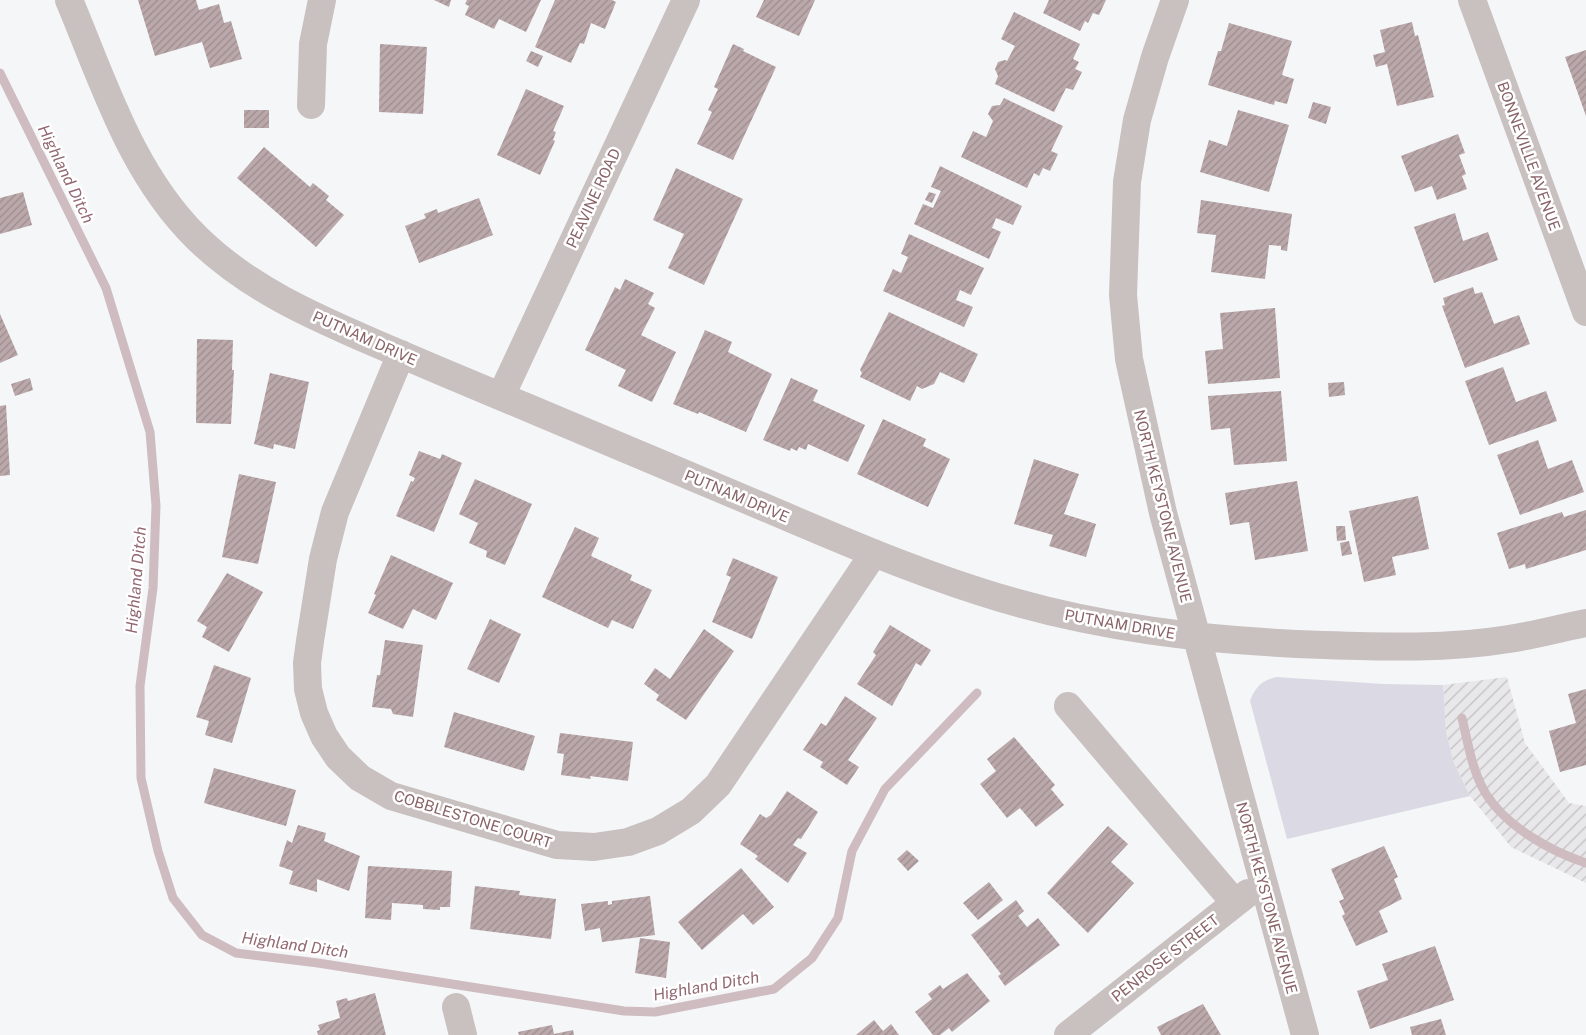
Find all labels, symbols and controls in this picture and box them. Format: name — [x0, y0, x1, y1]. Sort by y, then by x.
street label: BONNEVILLE AVENUE — [1494, 79, 1564, 233]
water label: Highland Ditch — [34, 122, 98, 226]
street label: PEAVINE ROAD — [563, 146, 623, 250]
street label: PUTNAM DRIVE — [310, 307, 420, 369]
street label: NORTH KEYSTONE AVENUE — [1131, 408, 1195, 604]
street label: PUTNAM DRIVE — [682, 466, 792, 526]
water label: Highland Ditch — [122, 526, 150, 634]
street label: PUTNAM DRIVE — [1063, 606, 1177, 642]
street label: COBBLESTONE COURT — [392, 787, 554, 851]
street label: NORTH KEYSTONE AVENUE — [1233, 800, 1301, 996]
street label: PENROSE STREET — [1108, 911, 1222, 1005]
water label: Highland Ditch — [241, 928, 349, 962]
water label: Highland Ditch — [652, 967, 760, 1005]

